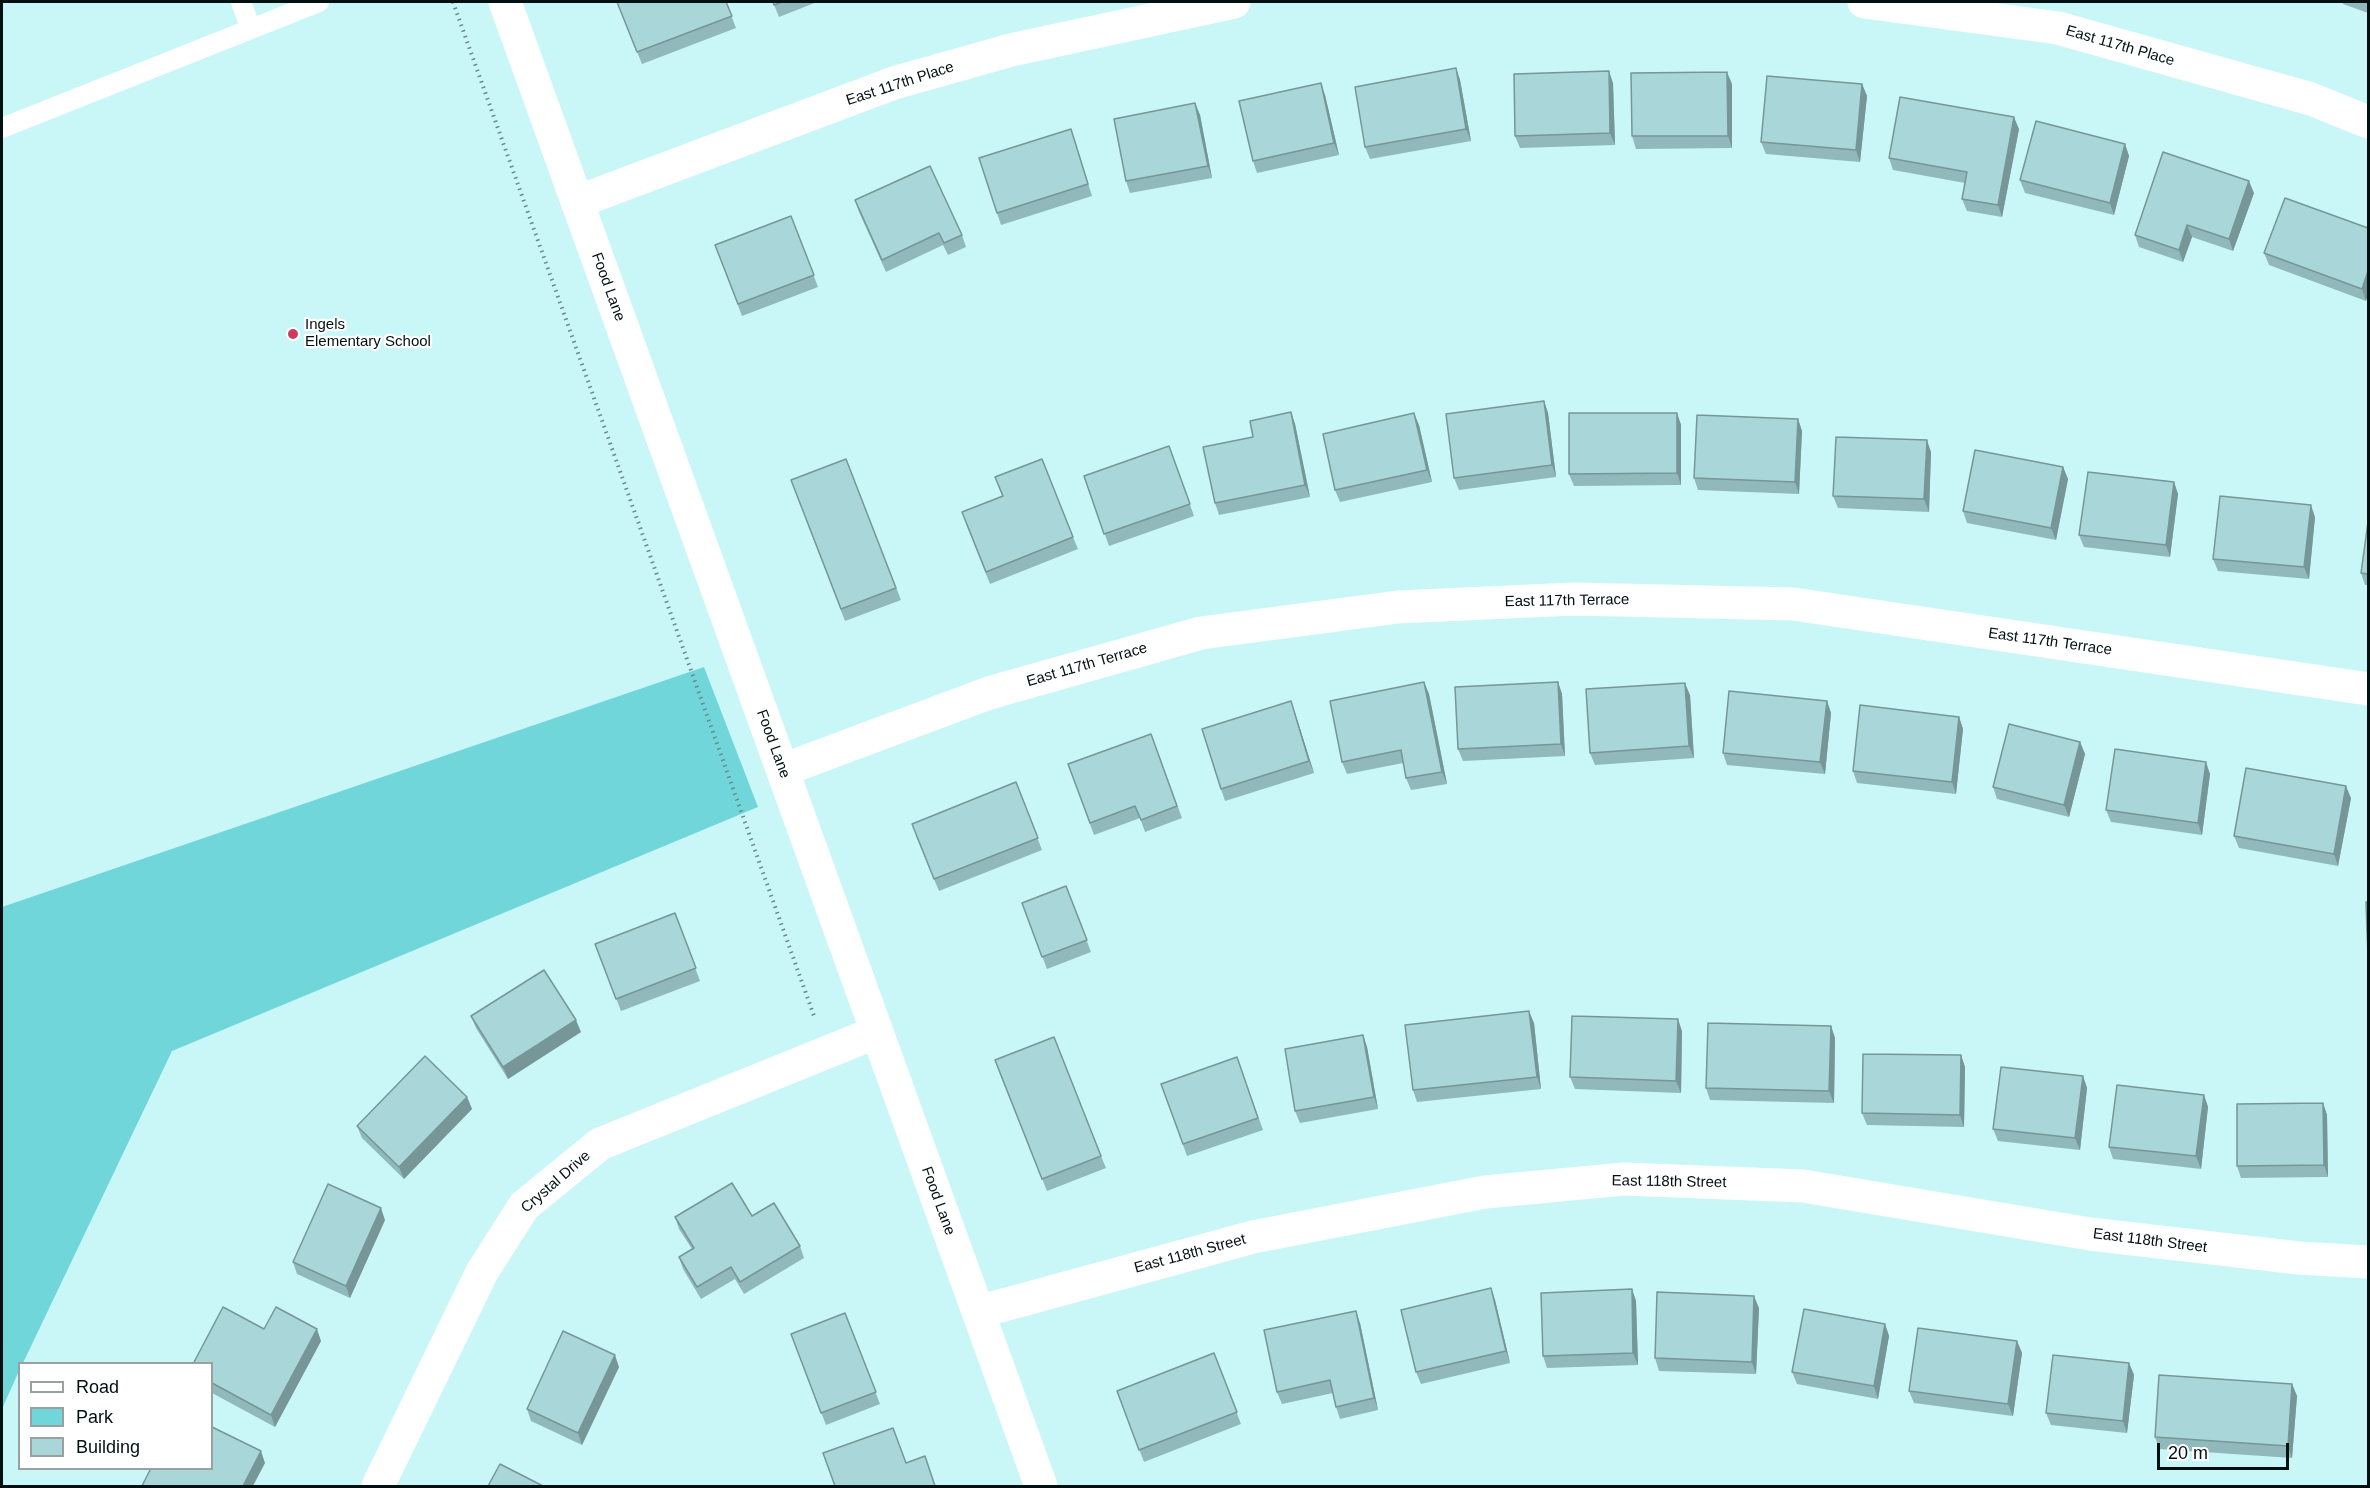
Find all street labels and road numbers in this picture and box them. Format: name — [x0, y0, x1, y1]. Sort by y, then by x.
street label: East 117th Place — [2064, 22, 2176, 70]
street label: East 117th Place — [844, 58, 956, 110]
street label: Food Lane — [587, 250, 629, 324]
street label: East 117th Terrace — [1504, 591, 1630, 611]
street label: East 117th Terrace — [1987, 624, 2113, 660]
street label: East 117th Terrace — [1025, 639, 1149, 691]
street label: Food Lane — [752, 707, 794, 781]
street label: Crystal Drive — [518, 1147, 594, 1217]
street label: Food Lane — [917, 1164, 959, 1238]
street label: East 118th Street — [1611, 1172, 1727, 1192]
street label: East 118th Street — [2092, 1225, 2208, 1257]
street label: East 118th Street — [1132, 1230, 1248, 1278]

